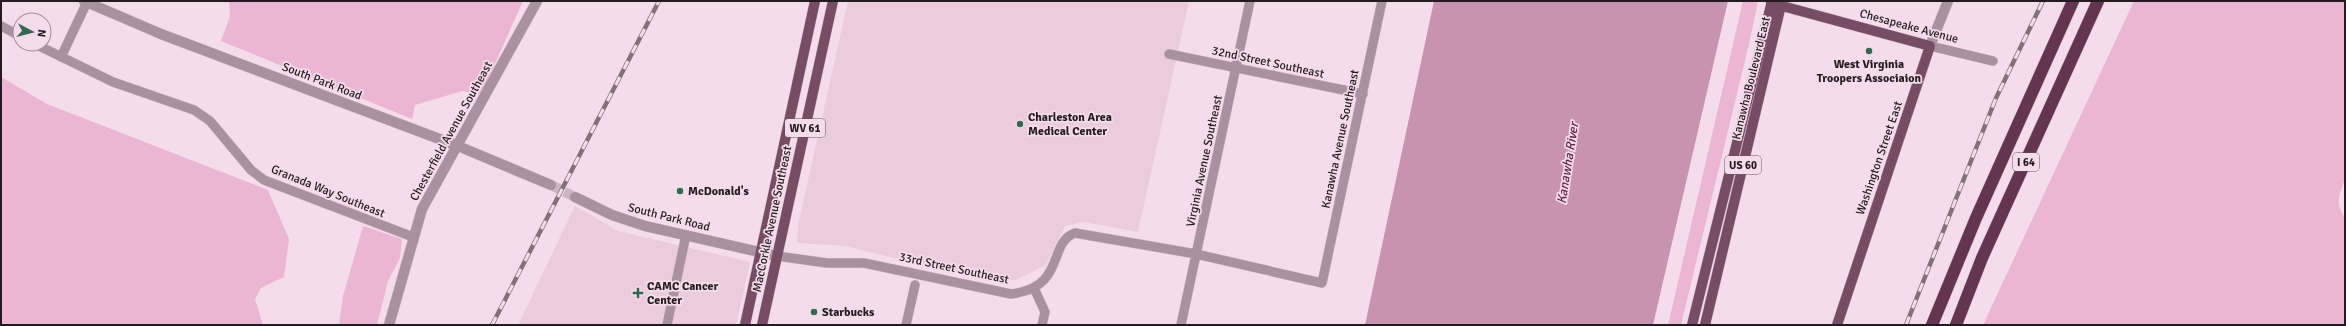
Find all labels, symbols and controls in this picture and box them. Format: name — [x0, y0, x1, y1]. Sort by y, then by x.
street label: Chesapeake Avenue — [1858, 6, 1960, 47]
north arrow — [12, 12, 52, 52]
street label: Kanawha Boulevard East — [1729, 15, 1774, 141]
text: N — [35, 29, 48, 38]
street label: 32nd Street Southeast — [1210, 43, 1325, 82]
marker: West Virginia Troopers Associaion — [1864, 46, 1874, 56]
place label: West Virginia Troopers Associaion — [1817, 57, 1922, 86]
street label: South Park Road — [280, 59, 364, 104]
street label: Chesterfield Avenue Southeast — [407, 59, 496, 204]
street label: Kanawha Avenue Southeast — [1318, 68, 1363, 210]
street label: Virginia Avenue Southeast — [1183, 94, 1226, 228]
street label: Washington Street East — [1853, 99, 1906, 217]
place label: Charleston Area Medical Center — [1028, 110, 1112, 139]
road number: WV 61 — [785, 119, 825, 137]
marker: Charleston Area Medical Center — [1015, 119, 1025, 129]
water label: Kanawha River — [1554, 119, 1583, 205]
street label: MacCorkle Avenue Southeast — [750, 145, 795, 294]
road number: I 64 — [2013, 153, 2039, 171]
road number: US 60 — [1725, 156, 1761, 174]
street label: Granada Way Southeast — [269, 162, 387, 221]
place label: McDonald's — [688, 184, 750, 199]
marker: McDonald's — [675, 186, 685, 196]
street label: South Park Road — [626, 200, 712, 235]
street label: 33rd Street Southeast — [898, 250, 1010, 287]
place label: CAMC Cancer Center — [647, 279, 718, 308]
marker: CAMC Cancer Center — [632, 287, 644, 299]
place label: Starbucks — [822, 305, 875, 320]
marker: Starbucks — [809, 307, 819, 317]

